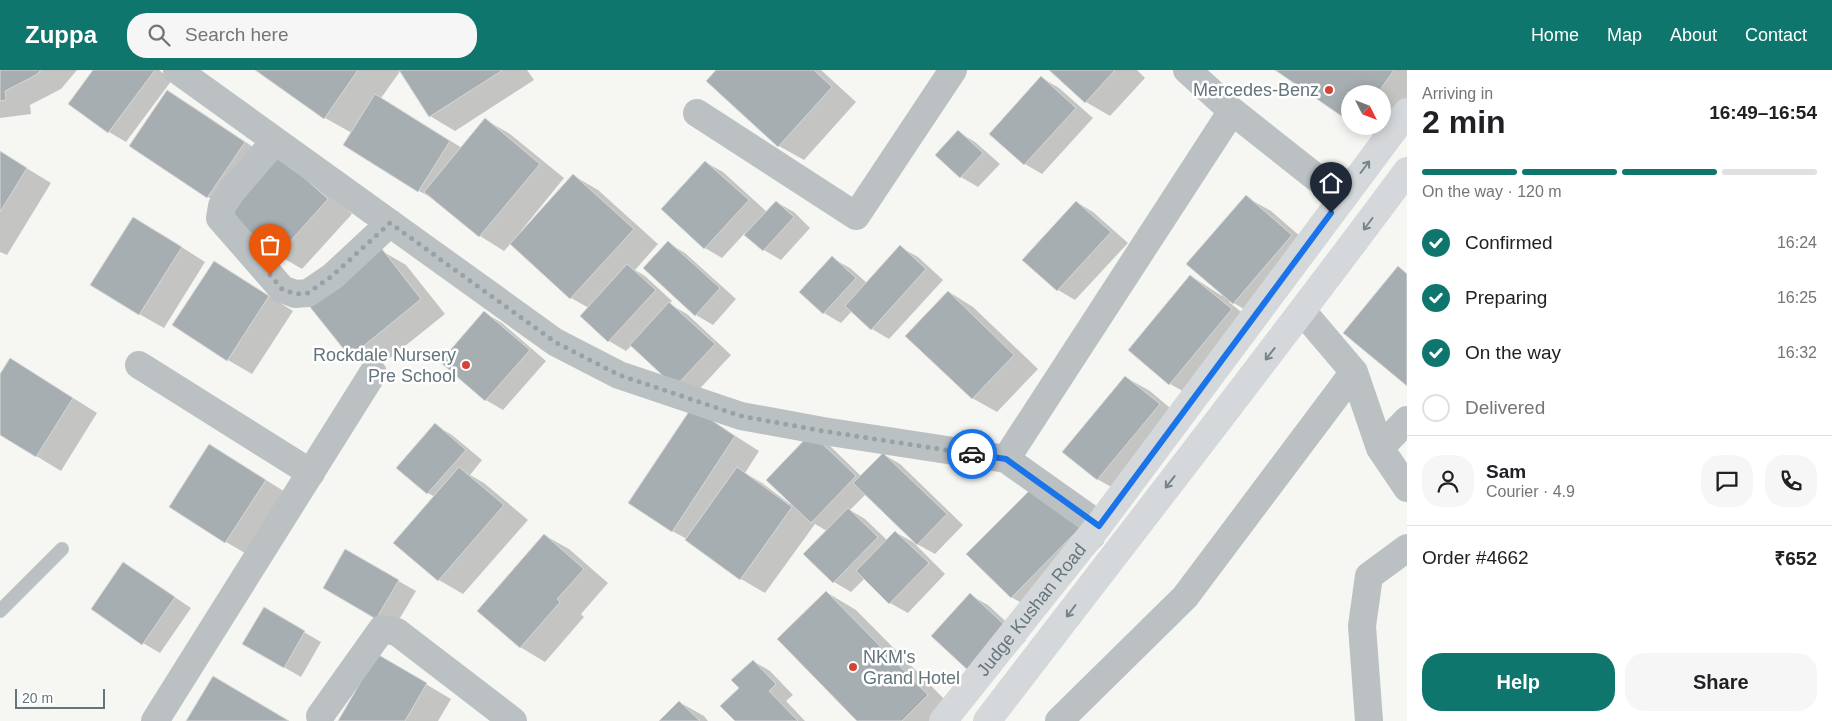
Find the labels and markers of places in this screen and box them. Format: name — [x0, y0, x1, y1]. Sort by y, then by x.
place label: Mercedes-Benz — [1193, 80, 1319, 100]
marker: Mercedes-Benz — [1323, 84, 1335, 96]
pin — [1310, 162, 1352, 213]
pin — [249, 224, 291, 275]
place label: Rockdale Nursery Pre School — [313, 345, 456, 386]
marker: Rockdale Nursery Pre School — [460, 359, 472, 371]
place label: NKM's Grand Hotel — [863, 647, 960, 688]
marker: NKM's Grand Hotel — [847, 661, 859, 673]

